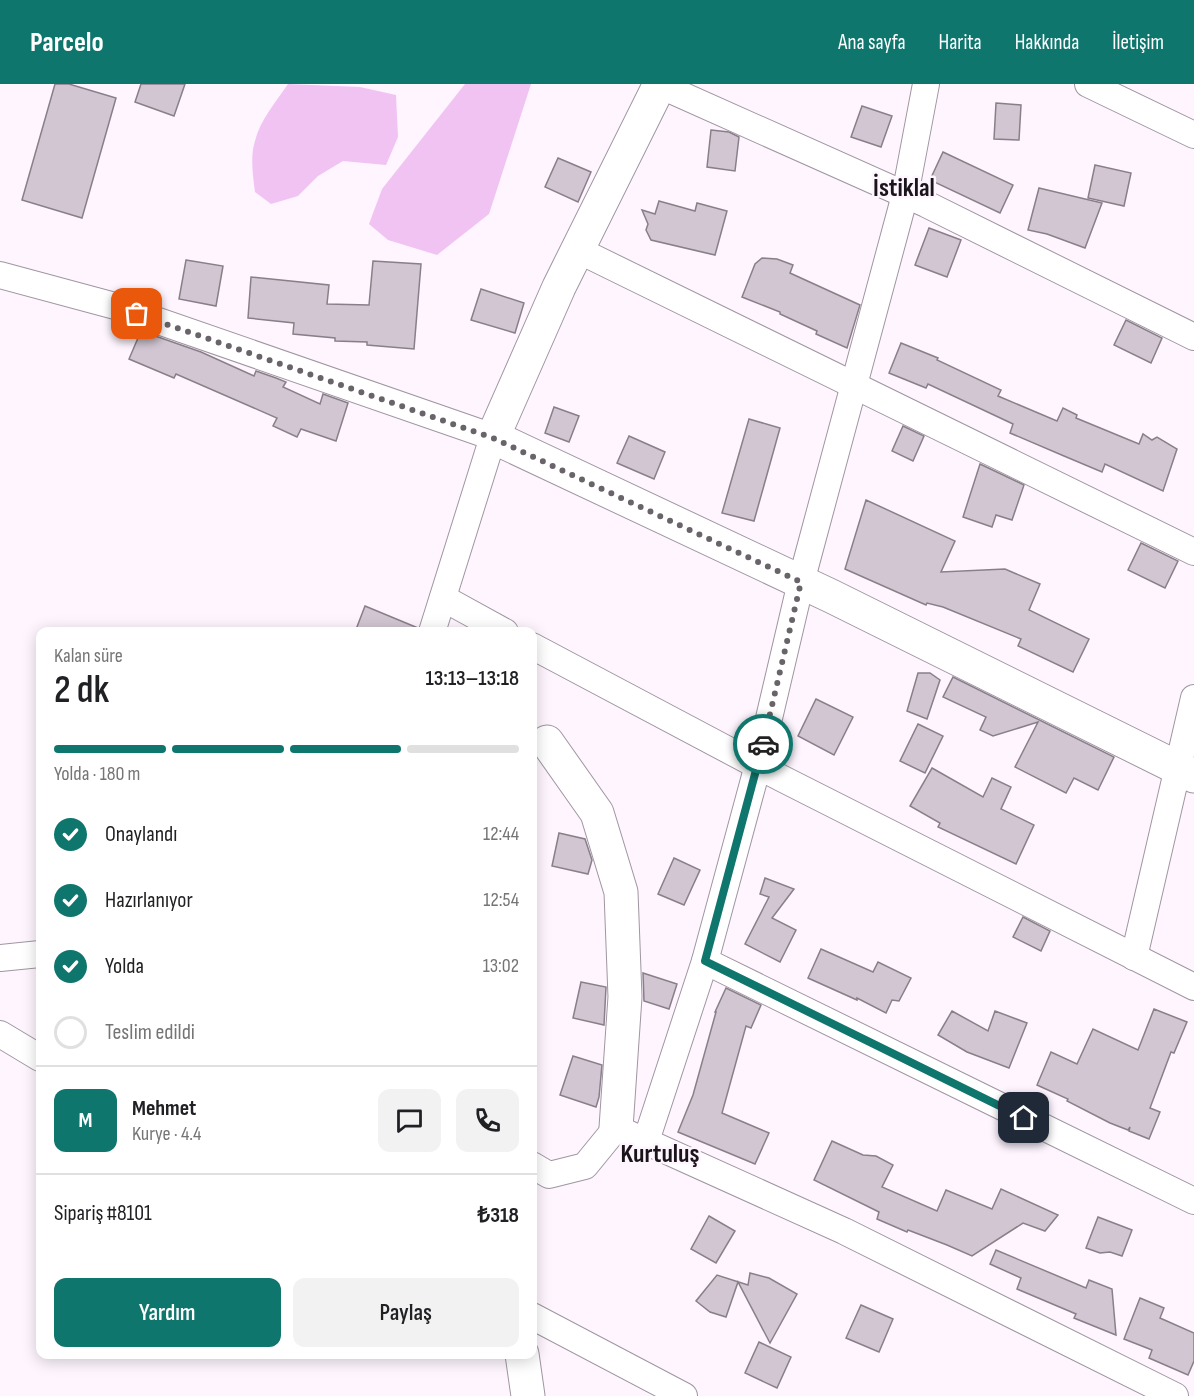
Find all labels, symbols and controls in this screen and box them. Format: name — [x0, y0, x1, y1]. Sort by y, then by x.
text: Parcelo — [30, 26, 104, 59]
text: Ana sayfa — [838, 30, 906, 55]
text: Harita — [939, 30, 982, 55]
text: Hakkında — [1015, 30, 1079, 55]
text: İletişim — [1112, 30, 1164, 55]
district label: İstiklal — [873, 173, 935, 204]
pin — [111, 288, 162, 339]
icon: bag — [120, 297, 153, 330]
text: Kalan süre — [54, 644, 123, 668]
text: 13:13–13:18 — [425, 665, 519, 692]
text: 2 dk — [54, 667, 109, 714]
courier — [733, 714, 793, 774]
icon: car — [747, 728, 780, 761]
text: Yolda · 180 m — [54, 762, 140, 786]
icon: check — [54, 818, 87, 851]
text: Onaylandı — [105, 821, 177, 848]
text: 12:44 — [483, 822, 519, 846]
icon: check — [54, 884, 87, 917]
text: Hazırlanıyor — [105, 887, 193, 914]
text: 12:54 — [483, 888, 519, 912]
icon: check — [54, 950, 87, 983]
text: Yolda — [105, 953, 144, 980]
text: 13:02 — [483, 954, 519, 978]
text: Teslim edildi — [105, 1019, 195, 1046]
button: chat — [378, 1089, 441, 1152]
button: phone — [456, 1089, 519, 1152]
pin — [998, 1092, 1049, 1143]
text: Mehmet — [132, 1095, 196, 1122]
icon: home — [1007, 1101, 1040, 1134]
text: M — [79, 1107, 92, 1134]
text: Kurye · 4.4 — [132, 1122, 201, 1146]
district label: Kurtuluş — [621, 1139, 699, 1170]
text: Sipariş #8101 — [54, 1200, 152, 1227]
text: ₺318 — [478, 1202, 519, 1229]
button: Yardım — [54, 1278, 281, 1347]
button: Paylaş — [293, 1278, 519, 1347]

